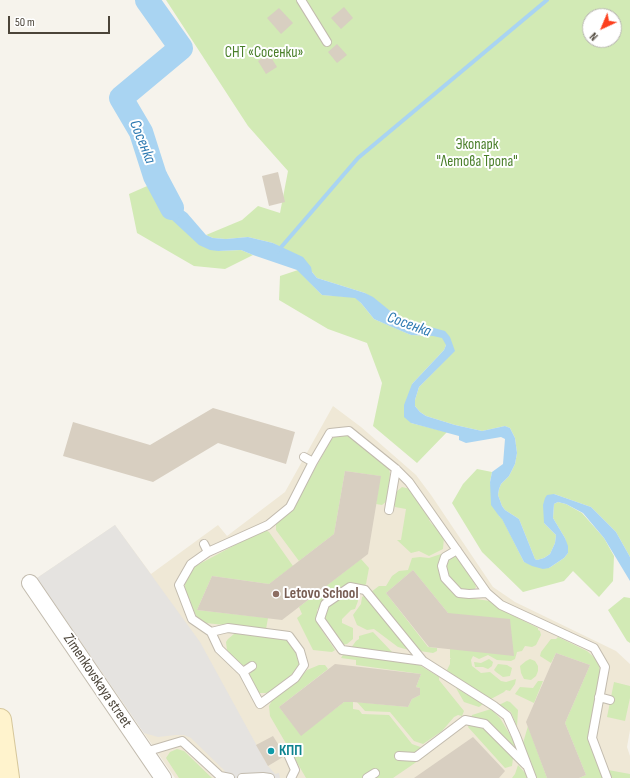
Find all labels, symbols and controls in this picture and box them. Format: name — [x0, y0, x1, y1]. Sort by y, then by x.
scale bar — [10, 8, 112, 34]
north arrow — [582, 8, 622, 48]
text: 50 m — [15, 15, 35, 30]
text: N — [587, 30, 601, 43]
park label: СНТ «Сосенки» — [225, 44, 303, 62]
water label: Сосенка — [125, 117, 159, 167]
park label: Экопарк "Летова Тропа" — [436, 136, 518, 171]
water label: Сосенка — [384, 308, 434, 342]
place label: Letovo School — [284, 585, 358, 603]
marker: Letovo School — [271, 589, 281, 599]
street label: Zimenkovskaya street — [59, 631, 135, 731]
place label: КПП — [279, 742, 302, 760]
marker: КПП — [266, 746, 276, 756]

